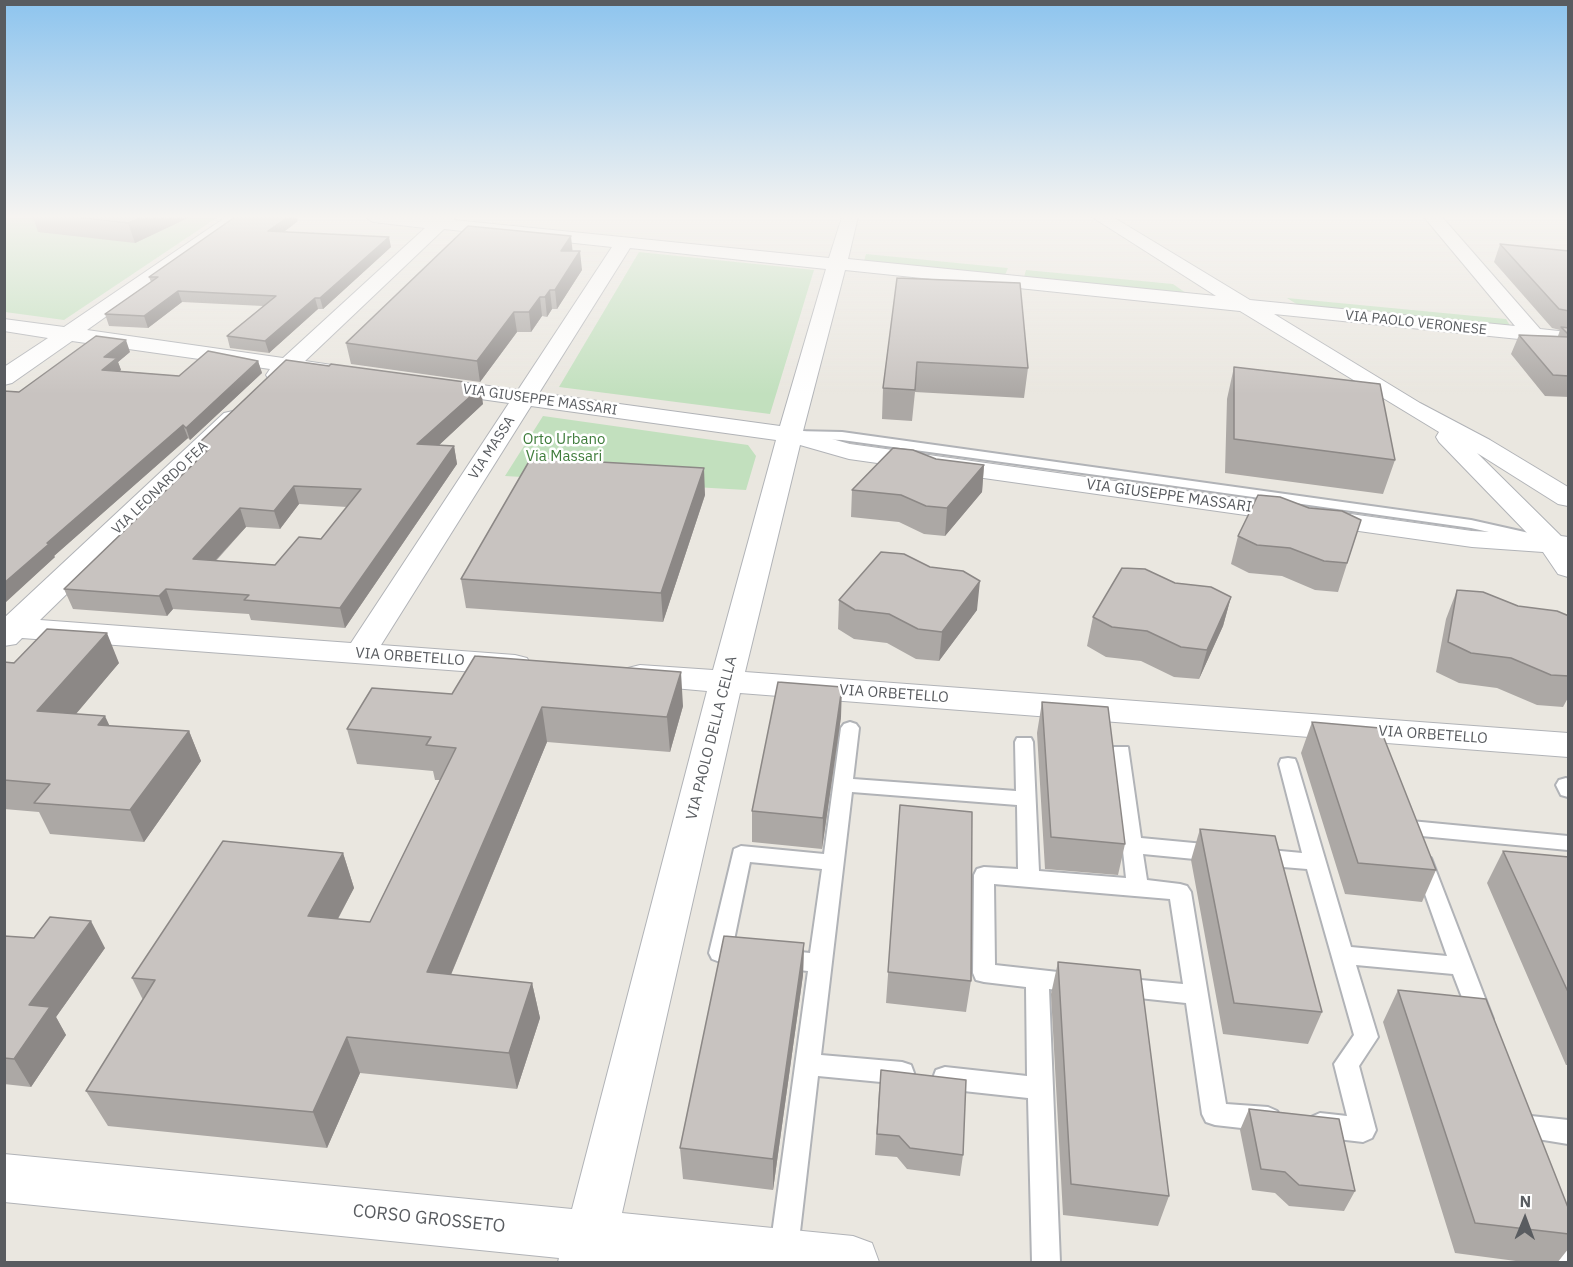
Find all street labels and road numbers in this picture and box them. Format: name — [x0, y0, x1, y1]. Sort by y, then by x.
street label: VIA PAOLO VERONESE — [1344, 307, 1488, 339]
street label: VIA GIUSEPPE MASSARI — [462, 381, 618, 419]
street label: VIA MASSA — [465, 413, 519, 483]
street label: VIA LEONARDO FEA — [109, 438, 211, 538]
street label: VIA GIUSEPPE MASSARI — [1085, 475, 1253, 517]
street label: VIA ORBETELLO — [355, 644, 465, 670]
street label: VIA PAOLO DELLA CELLA — [683, 654, 741, 822]
street label: VIA ORBETELLO — [839, 681, 949, 707]
street label: VIA ORBETELLO — [1378, 722, 1488, 748]
street label: CORSO GROSSETO — [352, 1200, 506, 1238]

